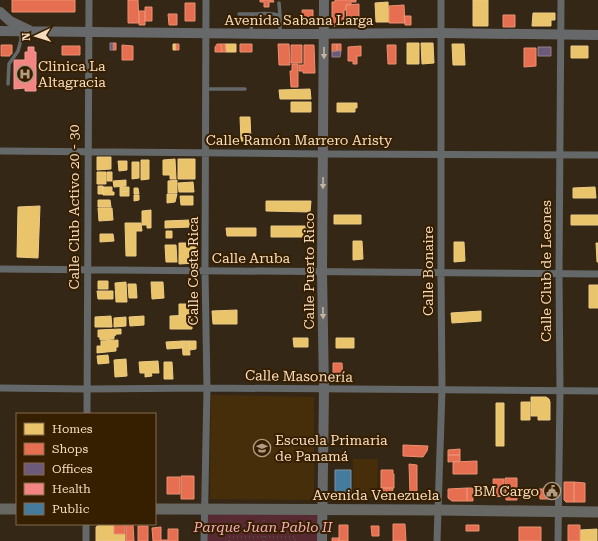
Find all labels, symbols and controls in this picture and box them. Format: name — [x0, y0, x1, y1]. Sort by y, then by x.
street label: Avenida Sabana Larga — [225, 12, 374, 28]
north arrow — [16, 16, 56, 56]
text: N — [20, 31, 33, 41]
one-way arrow — [321, 47, 327, 60]
place label: Clinica La Altagracia — [38, 58, 106, 90]
hospital icon: Clinica La Altagracia — [15, 64, 35, 84]
street label: Calle Club Activo 20 - 30 — [66, 124, 82, 290]
street label: Calle Ramón Marrero Aristy — [206, 132, 393, 148]
one-way arrow — [320, 177, 326, 190]
street label: Calle Club de Leones — [538, 200, 554, 342]
street label: Calle Puerto Rico — [301, 213, 317, 329]
street label: Calle Costa Rica — [185, 216, 201, 325]
street label: Calle Bonaire — [420, 226, 436, 316]
street label: Calle Aruba — [212, 250, 291, 266]
one-way arrow — [320, 307, 326, 320]
street label: Calle Masonería — [245, 367, 354, 385]
legend — [16, 413, 156, 525]
text: Homes — [52, 422, 93, 436]
place label: Escuela Primaria de Panamá — [275, 432, 388, 464]
school or university icon: Escuela Primaria de Panamá — [252, 438, 272, 458]
text: Shops — [52, 442, 88, 456]
text: Offices — [52, 462, 93, 476]
public building icon: BM Cargo — [542, 481, 562, 501]
text: Health — [52, 482, 91, 496]
place label: BM Cargo — [473, 483, 539, 499]
street label: Avenida Venezuela — [313, 487, 440, 503]
text: Public — [52, 502, 90, 516]
park label: Parque Juan Pablo II — [193, 519, 333, 535]

